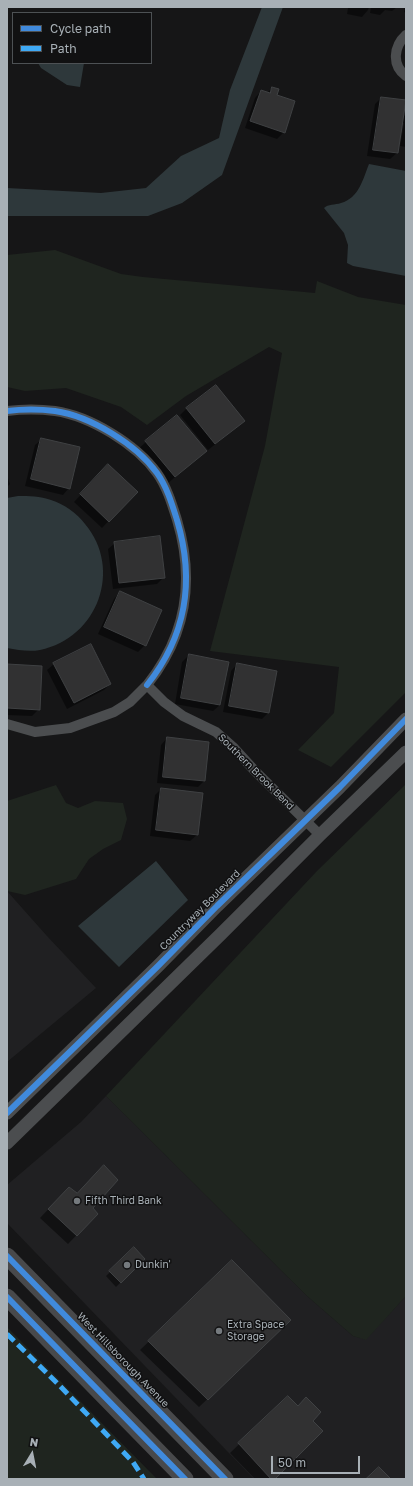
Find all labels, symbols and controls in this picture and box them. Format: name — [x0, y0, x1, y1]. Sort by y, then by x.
legend — [12, 12, 152, 64]
text: Cycle path — [50, 21, 111, 36]
text: Path — [50, 41, 77, 56]
street label: Southern Brook Bend — [216, 732, 296, 812]
street label: Countryway Boulevard — [157, 867, 243, 953]
place label: Fifth Third Bank — [85, 1195, 162, 1207]
marker: Fifth Third Bank — [72, 1196, 82, 1206]
place label: Dunkin' — [135, 1259, 171, 1271]
marker: Dunkin' — [122, 1260, 132, 1270]
street label: West Hillsborough Avenue — [75, 1310, 171, 1410]
place label: Extra Space Storage — [227, 1319, 284, 1342]
marker: Extra Space Storage — [214, 1326, 224, 1336]
north arrow — [12, 1434, 52, 1474]
text: N — [29, 1435, 39, 1449]
scale bar — [273, 1448, 362, 1474]
text: 50 m — [278, 1455, 306, 1470]

